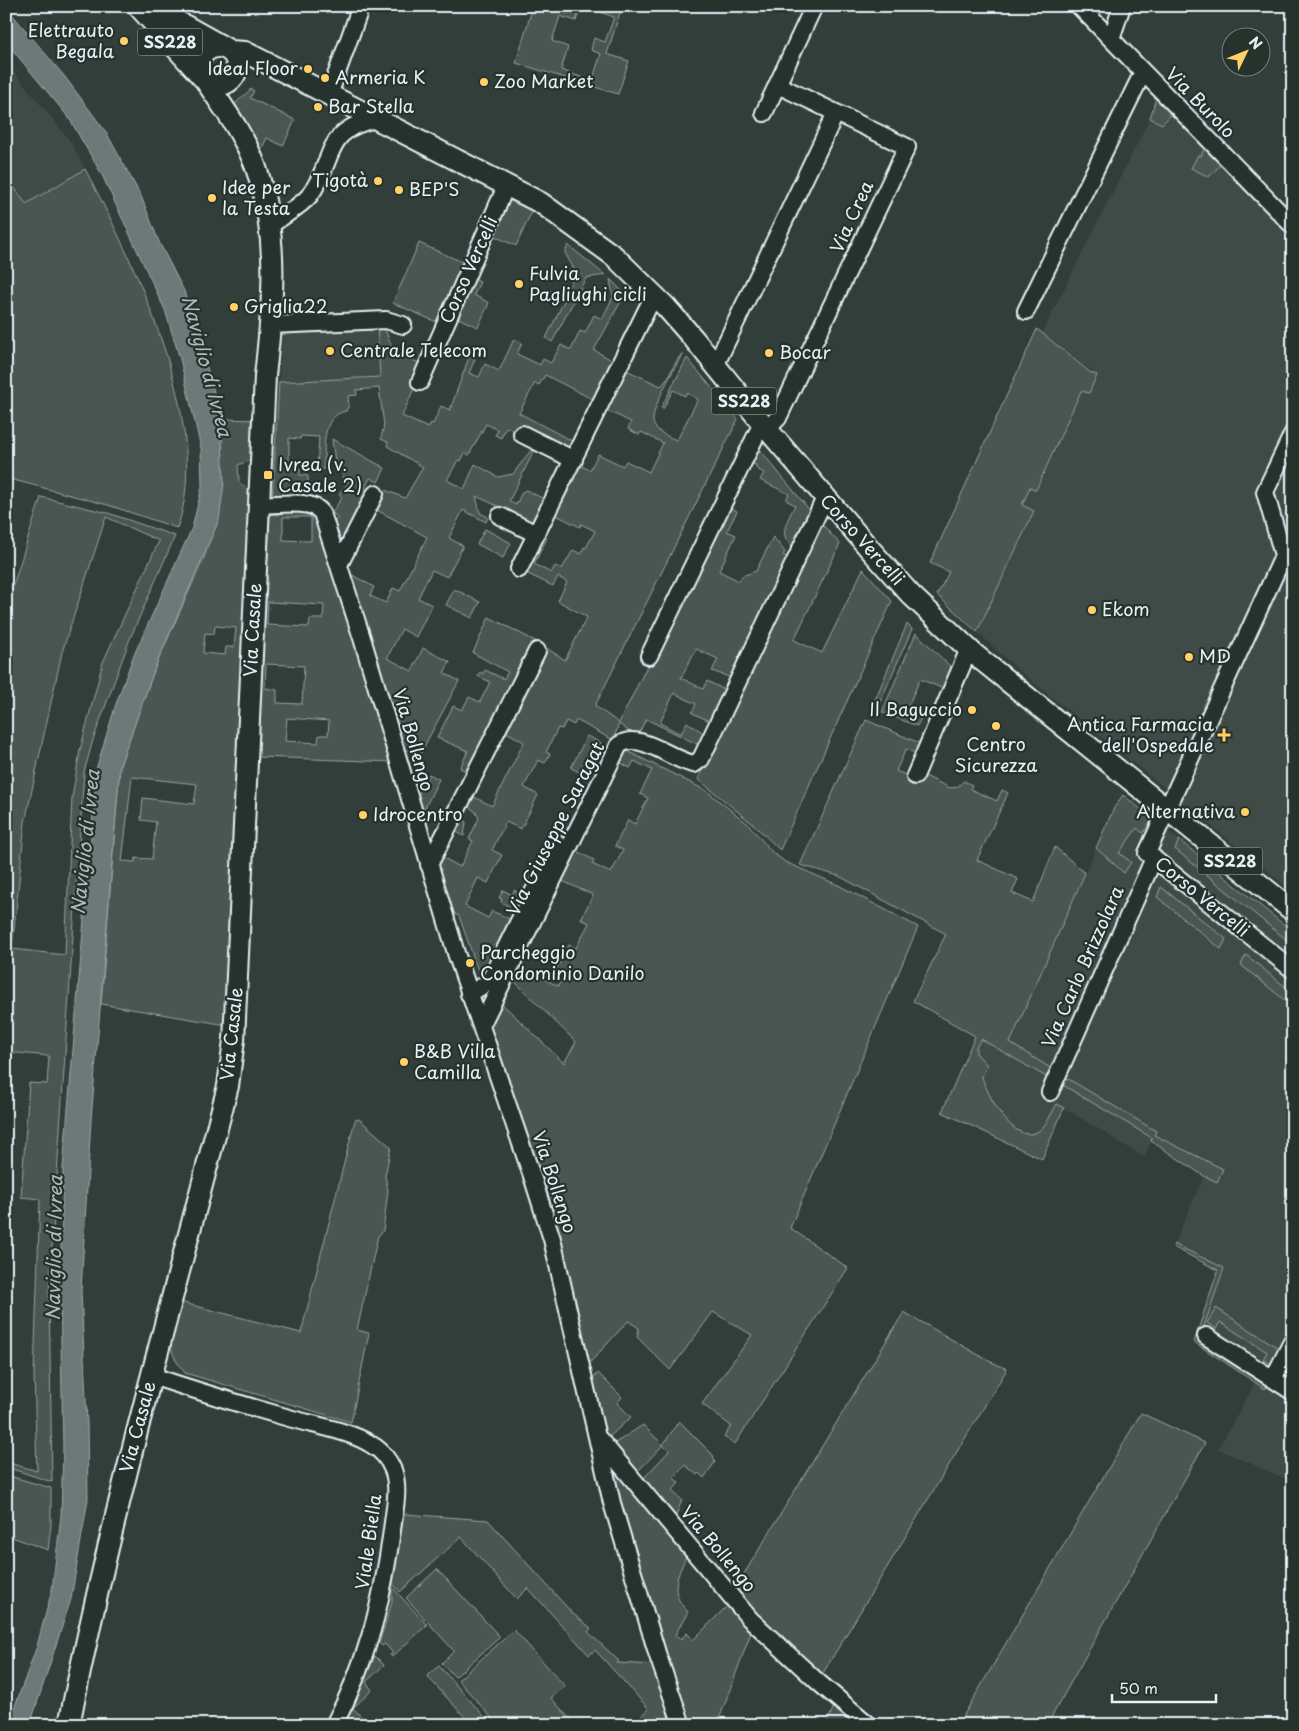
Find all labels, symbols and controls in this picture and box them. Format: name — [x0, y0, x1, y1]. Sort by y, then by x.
place label: Elettrauto Begala — [28, 16, 115, 64]
road number: SS228 — [138, 28, 202, 56]
north arrow — [1222, 28, 1272, 78]
text: N — [1244, 32, 1267, 54]
marker: Elettrauto Begala — [118, 35, 130, 47]
place label: Ideal Floor — [208, 54, 299, 81]
street label: Via Burolo — [1160, 60, 1242, 144]
marker: Ideal Floor — [302, 63, 314, 75]
place label: Armeria K — [335, 63, 426, 90]
place label: Zoo Market — [494, 67, 594, 94]
marker: Armeria K — [319, 72, 331, 84]
marker: Zoo Market — [478, 76, 490, 88]
place label: Bar Stella — [328, 92, 415, 119]
marker: Bar Stella — [312, 101, 324, 113]
place label: Tigotà — [312, 166, 369, 193]
place label: Idee per la Testa — [222, 173, 291, 221]
marker: Tigotà — [372, 175, 384, 187]
place label: BEP'S — [409, 175, 459, 202]
street label: Via Crea — [822, 175, 879, 257]
marker: BEP'S — [393, 184, 405, 196]
marker: Idee per la Testa — [206, 192, 218, 204]
street label: Corso Vercelli — [432, 211, 503, 327]
place label: Fulvia Pagliughi cicli — [529, 259, 647, 307]
marker: Fulvia Pagliughi cicli — [513, 278, 525, 290]
water label: Naviglio di Ivrea — [176, 292, 240, 440]
place label: Griglia22 — [244, 292, 328, 319]
marker: Griglia22 — [228, 301, 240, 313]
place label: Centrale Telecom — [340, 336, 487, 363]
place label: Bocar — [779, 338, 831, 365]
marker: Centrale Telecom — [324, 345, 336, 357]
marker: Bocar — [763, 347, 775, 359]
road number: SS228 — [712, 388, 776, 414]
place label: Ivrea (v. Casale 2) — [278, 450, 362, 498]
marker: Ivrea (v. Casale 2) — [262, 469, 274, 481]
street label: Corso Vercelli — [815, 487, 912, 591]
street label: Via Casale — [236, 582, 267, 677]
place label: Ekom — [1102, 595, 1150, 622]
marker: Ekom — [1086, 604, 1098, 616]
place label: MD — [1199, 642, 1231, 669]
marker: MD — [1183, 651, 1195, 663]
street label: Via Bollengo — [387, 685, 442, 794]
place label: Il Baguccio — [869, 695, 962, 722]
marker: Il Baguccio — [966, 704, 978, 716]
place label: Antica Farmacia dell'Ospedale — [1067, 710, 1214, 758]
marker: Centro Sicurezza — [990, 720, 1002, 732]
marker: Antica Farmacia dell'Ospedale — [1218, 729, 1230, 741]
place label: Centro Sicurezza — [955, 730, 1038, 778]
street label: Via Giuseppe Saragat — [499, 736, 610, 920]
water label: Naviglio di Ivrea — [62, 768, 106, 916]
place label: Alternativa — [1136, 797, 1236, 824]
place label: Idrocentro — [373, 800, 463, 827]
marker: Alternativa — [1239, 806, 1251, 818]
marker: Idrocentro — [357, 809, 369, 821]
road number: SS228 — [1198, 848, 1262, 874]
street label: Corso Vercelli — [1150, 849, 1256, 943]
street label: Via Carlo Brizzolara — [1034, 880, 1130, 1052]
place label: Parcheggio Condominio Danilo — [480, 938, 644, 986]
marker: Parcheggio Condominio Danilo — [464, 957, 476, 969]
street label: Via Casale — [212, 986, 249, 1082]
place label: B&B Villa Camilla — [414, 1037, 496, 1085]
marker: B&B Villa Camilla — [398, 1056, 410, 1068]
street label: Via Bollengo — [526, 1127, 585, 1236]
water label: Naviglio di Ivrea — [38, 1175, 68, 1321]
street label: Via Casale — [111, 1378, 162, 1475]
street label: Viale Biella — [347, 1491, 388, 1591]
street label: Via Bollengo — [675, 1499, 764, 1597]
scale bar — [1112, 1671, 1215, 1703]
text: 50 m — [1119, 1676, 1158, 1699]

